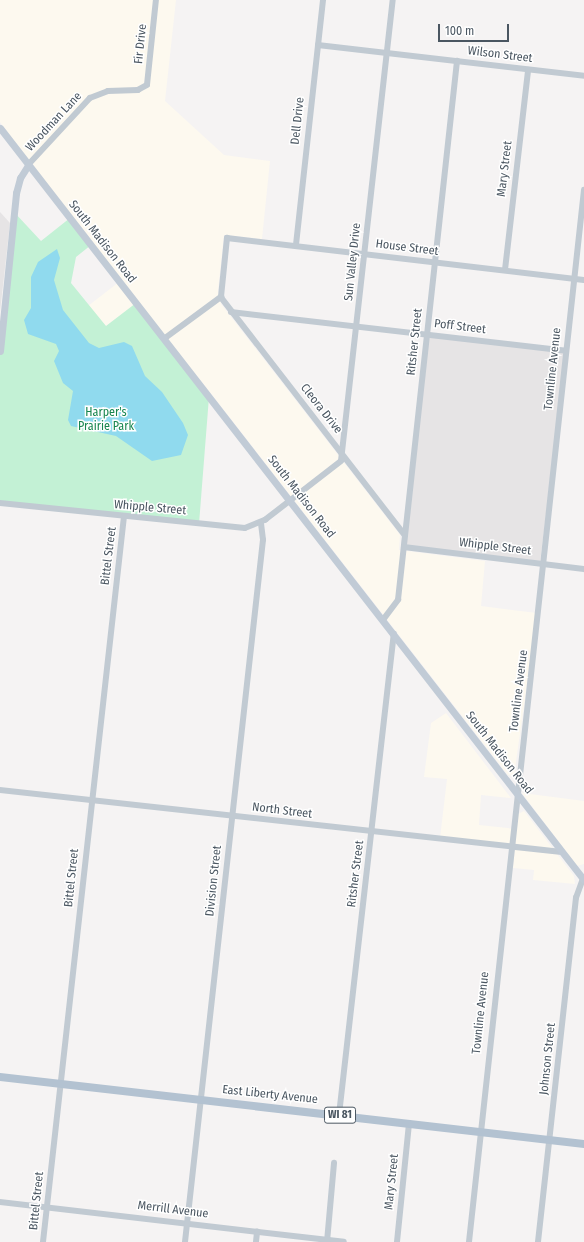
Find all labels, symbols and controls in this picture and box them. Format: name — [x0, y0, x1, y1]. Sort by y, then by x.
scale bar — [440, 16, 511, 42]
street label: Fir Drive — [132, 23, 150, 65]
text: 100 m — [445, 24, 474, 38]
street label: Wilson Street — [467, 44, 533, 66]
street label: Woodman Lane — [23, 89, 85, 155]
street label: Dell Drive — [288, 97, 308, 145]
street label: Mary Street — [494, 140, 516, 198]
street label: South Madison Road — [65, 198, 139, 286]
street label: Sun Valley Drive — [342, 222, 364, 302]
street label: House Street — [375, 237, 439, 259]
street label: Ritsher Street — [404, 308, 426, 376]
street label: Poff Street — [433, 317, 487, 337]
street label: Townline Avenue — [542, 327, 564, 411]
street label: Cleora Drive — [297, 381, 345, 437]
park label: Harper's Prairie Park — [78, 406, 134, 434]
street label: South Madison Road — [264, 453, 338, 541]
street label: Whipple Street — [113, 498, 187, 518]
street label: Bittel Street — [98, 526, 120, 586]
street label: Whipple Street — [458, 535, 532, 559]
street label: Townline Avenue — [507, 649, 531, 733]
street label: South Madison Road — [462, 709, 536, 797]
street label: North Street — [251, 800, 313, 822]
street label: Ritsher Street — [345, 840, 367, 908]
street label: Division Street — [203, 845, 225, 917]
street label: Bittel Street — [62, 848, 82, 908]
street label: Townline Avenue — [470, 971, 492, 1055]
street label: Johnson Street — [537, 1022, 559, 1096]
street label: East Liberty Avenue — [221, 1083, 319, 1107]
road number: WI 81 — [324, 1106, 356, 1124]
street label: Mary Street — [382, 1153, 402, 1211]
street label: Bittel Street — [27, 1171, 47, 1231]
street label: Merrill Avenue — [137, 1199, 209, 1221]

